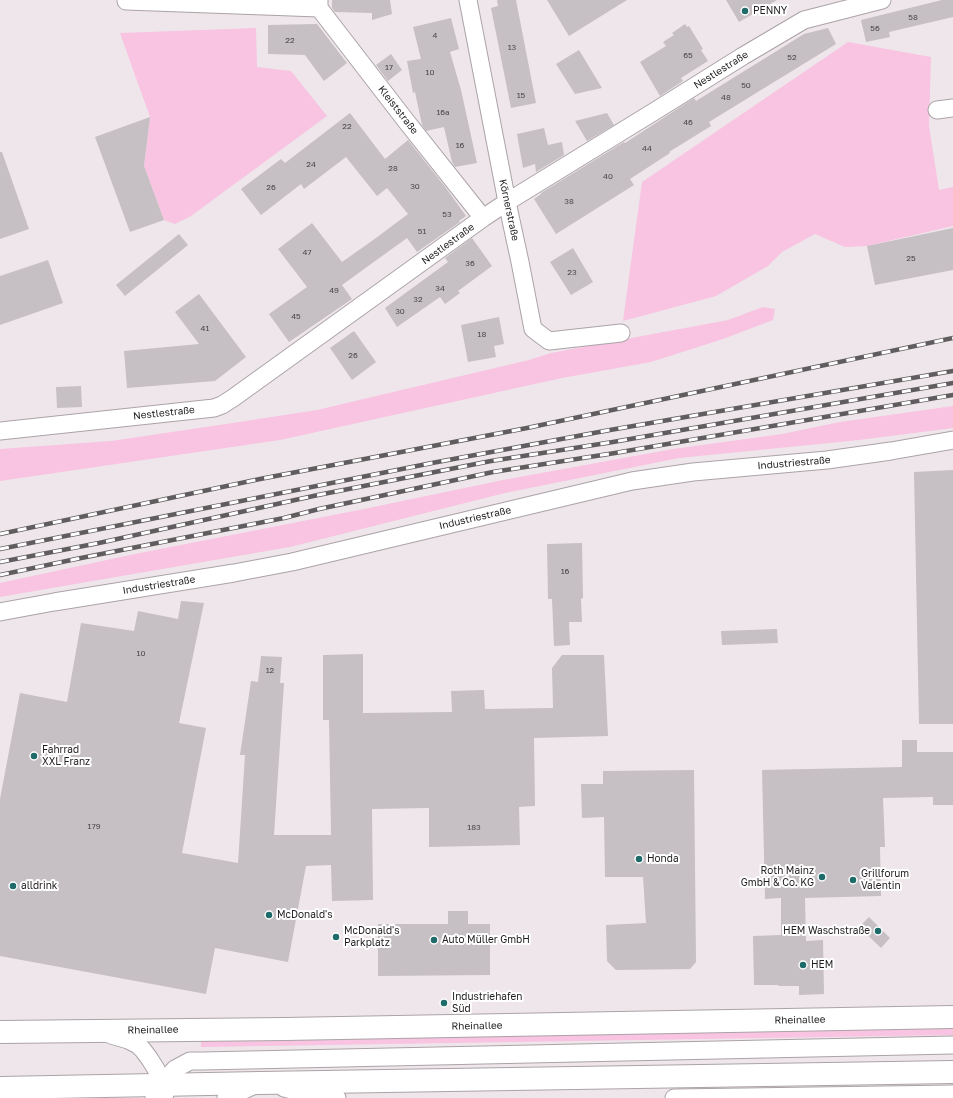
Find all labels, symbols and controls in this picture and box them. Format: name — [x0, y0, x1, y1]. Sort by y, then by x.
place label: PENNY — [753, 5, 787, 17]
marker: PENNY — [740, 6, 750, 16]
house number: 58 — [908, 12, 918, 22]
house number: 56 — [870, 23, 880, 33]
house number: 4 — [433, 30, 437, 40]
house number: 22 — [285, 35, 295, 45]
house number: 13 — [508, 42, 516, 52]
street label: Nestlestraße — [692, 48, 750, 92]
house number: 65 — [683, 50, 693, 60]
house number: 52 — [787, 52, 797, 62]
house number: 17 — [385, 62, 393, 72]
house number: 10 — [426, 67, 434, 77]
house number: 50 — [741, 80, 751, 90]
street label: Kleiststraße — [375, 83, 421, 137]
house number: 15 — [517, 90, 525, 100]
house number: 48 — [721, 92, 731, 102]
house number: 16a — [436, 107, 450, 117]
house number: 46 — [683, 117, 693, 127]
house number: 22 — [342, 121, 352, 131]
house number: 16 — [456, 140, 464, 150]
house number: 44 — [642, 143, 652, 153]
house number: 24 — [306, 159, 316, 169]
house number: 28 — [388, 163, 398, 173]
house number: 40 — [603, 171, 613, 181]
street label: Körnerstraße — [497, 178, 521, 242]
house number: 30 — [410, 181, 420, 191]
house number: 26 — [266, 182, 276, 192]
house number: 38 — [564, 196, 574, 206]
house number: 53 — [442, 209, 452, 219]
street label: Nestlestraße — [419, 221, 477, 267]
house number: 51 — [418, 226, 426, 236]
house number: 47 — [302, 247, 312, 257]
house number: 25 — [906, 253, 916, 263]
house number: 36 — [465, 258, 475, 268]
house number: 23 — [567, 267, 577, 277]
house number: 34 — [435, 283, 445, 293]
house number: 49 — [329, 285, 339, 295]
house number: 32 — [413, 294, 423, 304]
house number: 30 — [395, 306, 405, 316]
house number: 45 — [291, 311, 301, 321]
house number: 41 — [201, 323, 209, 333]
house number: 18 — [478, 329, 486, 339]
house number: 26 — [348, 350, 358, 360]
street label: Nestlestraße — [133, 404, 195, 422]
street label: Industriestraße — [757, 454, 831, 472]
street label: Industriestraße — [438, 504, 512, 532]
house number: 16 — [561, 566, 569, 576]
street label: Industriestraße — [122, 573, 196, 597]
house number: 10 — [137, 648, 145, 658]
house number: 12 — [266, 665, 274, 675]
place label: Fahrrad XXL Franz — [42, 744, 90, 768]
marker: Fahrrad XXL Franz — [29, 751, 39, 761]
house number: 179 — [88, 821, 100, 831]
house number: 183 — [467, 822, 481, 832]
place label: Honda — [647, 853, 679, 865]
marker: Honda — [634, 854, 644, 864]
place label: Roth Mainz GmbH & Co. KG — [741, 865, 814, 888]
place label: Grillforum Valentin — [861, 868, 909, 892]
marker: Roth Mainz GmbH & Co. KG — [817, 872, 827, 882]
marker: Grillforum Valentin — [848, 875, 858, 885]
place label: alldrink — [21, 880, 57, 892]
marker: alldrink — [8, 881, 18, 891]
place label: McDonald's — [277, 909, 333, 921]
marker: McDonald's — [264, 910, 274, 920]
place label: McDonald's Parkplatz — [344, 925, 400, 948]
place label: HEM Waschstraße — [783, 925, 870, 937]
marker: HEM Waschstraße — [873, 926, 883, 936]
marker: McDonald's Parkplatz — [331, 932, 341, 942]
place label: Auto Müller GmbH — [442, 934, 530, 946]
marker: Auto Müller GmbH — [429, 935, 439, 945]
place label: HEM — [811, 959, 833, 971]
marker: HEM — [798, 960, 808, 970]
place label: Industriehafen Süd — [452, 991, 522, 1014]
marker: Industriehafen Süd — [439, 998, 449, 1008]
street label: Rheinallee — [774, 1014, 826, 1026]
street label: Rheinallee — [451, 1020, 503, 1032]
street label: Rheinallee — [127, 1024, 179, 1036]

